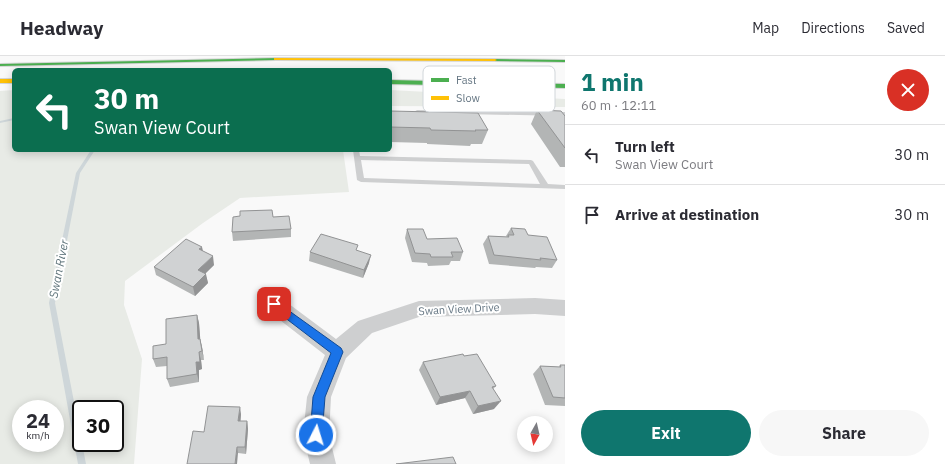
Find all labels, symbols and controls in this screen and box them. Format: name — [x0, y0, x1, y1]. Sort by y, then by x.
text: Headway — [20, 16, 103, 40]
text: Map — [752, 19, 779, 37]
text: Directions — [801, 19, 865, 37]
text: Saved — [887, 19, 925, 37]
legend — [423, 66, 555, 112]
text: 1 min — [581, 66, 644, 98]
button: close — [887, 69, 929, 111]
text: Fast — [456, 73, 477, 87]
text: 30 m — [94, 80, 159, 117]
icon: left — [28, 84, 80, 136]
text: Slow — [456, 91, 480, 105]
text: 60 m · 12:11 — [581, 97, 656, 114]
text: Swan View Court — [94, 116, 230, 139]
text: Turn left — [615, 137, 675, 156]
icon: left — [581, 144, 603, 166]
text: 30 m — [894, 145, 929, 164]
text: Swan View Court — [615, 156, 713, 173]
icon: arrive — [581, 204, 603, 226]
text: Arrive at destination — [615, 205, 759, 224]
text: 30 m — [894, 205, 929, 224]
water label: Swan River — [46, 238, 72, 299]
pin — [257, 287, 291, 321]
icon: arrive — [263, 293, 285, 315]
street label: Swan View Drive — [418, 300, 500, 318]
speed limit sign: 30 — [72, 400, 124, 452]
text: 24 — [26, 407, 50, 434]
button: Exit — [581, 410, 751, 456]
button: Share — [759, 410, 929, 456]
position arrow — [295, 414, 337, 456]
north arrow — [517, 416, 553, 452]
map controls — [517, 416, 553, 452]
text: km/h — [26, 429, 50, 442]

